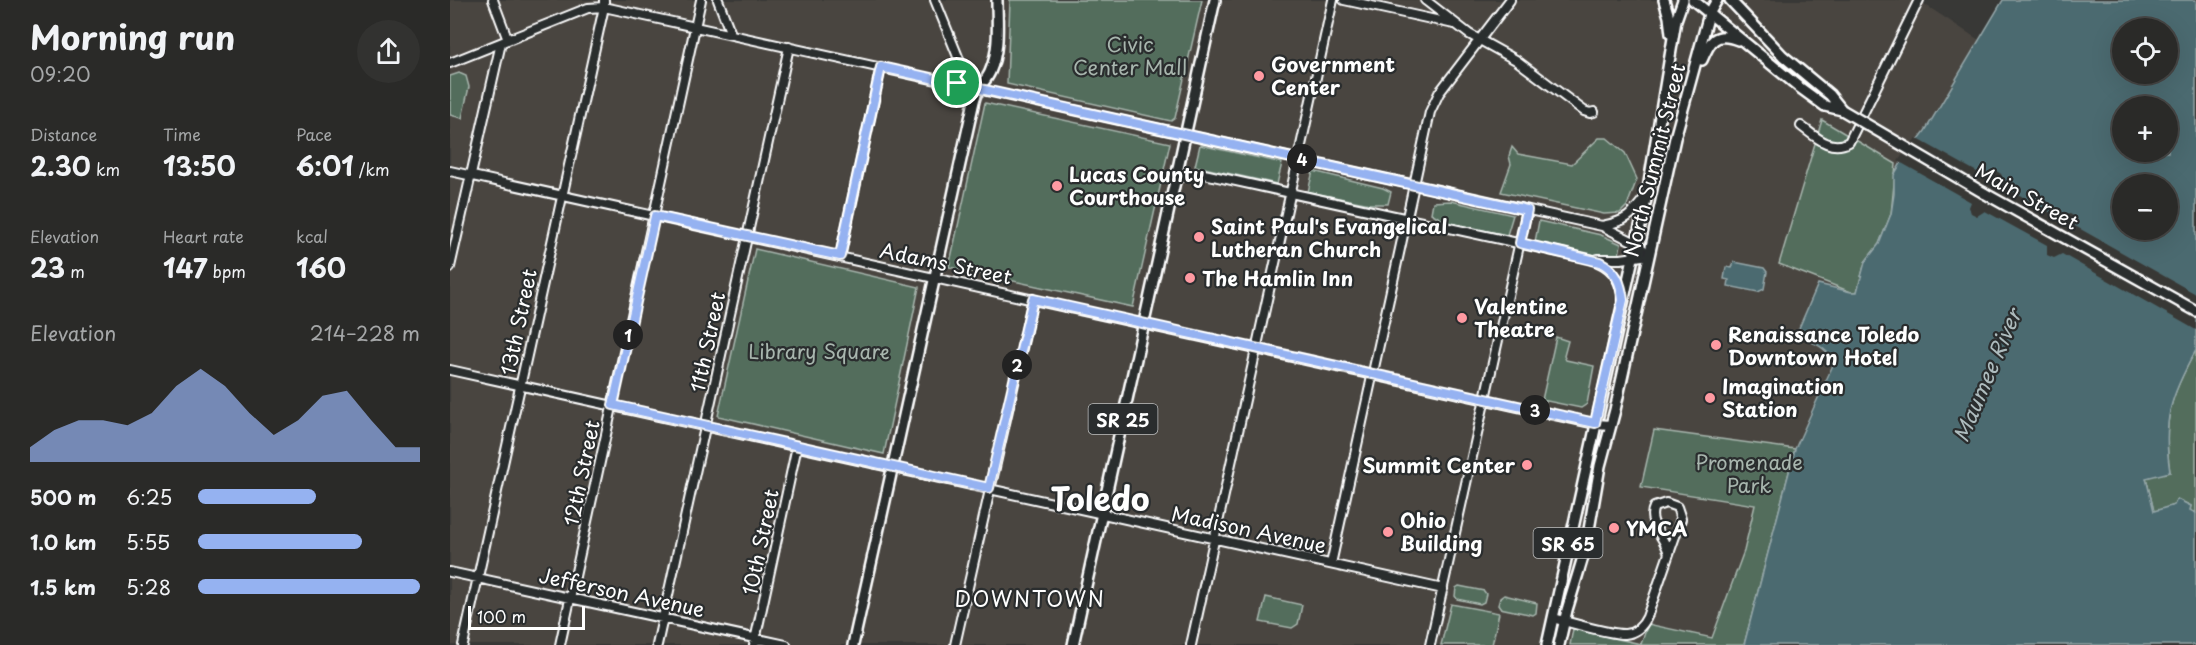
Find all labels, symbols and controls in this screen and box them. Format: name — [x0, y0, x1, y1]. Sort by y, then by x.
text: Morning run — [30, 11, 235, 61]
map controls — [2112, 18, 2178, 240]
button: locate — [2112, 18, 2178, 84]
button: share — [357, 20, 420, 83]
park label: Civic Center Mall — [1073, 29, 1187, 82]
place label: Government Center — [1271, 49, 1395, 102]
pin — [931, 57, 982, 108]
text: 09:20 — [30, 59, 91, 89]
street label: North Summit Street — [1615, 60, 1693, 260]
icon: arrive — [940, 66, 973, 99]
marker: Government Center — [1252, 69, 1266, 83]
button: + — [2112, 96, 2178, 162]
text: Distance — [30, 122, 97, 146]
text: Time — [163, 122, 201, 146]
text: Pace — [296, 122, 332, 146]
pin: 4 — [1287, 144, 1317, 174]
text: 2.30 — [30, 146, 91, 185]
text: 13:50 — [163, 146, 236, 185]
text: 6:01 — [296, 146, 354, 185]
text: 4 — [1297, 147, 1307, 171]
street label: Main Street — [1970, 155, 2084, 237]
text: km — [91, 157, 120, 181]
text: /km — [354, 157, 389, 181]
place label: Lucas County Courthouse — [1069, 159, 1204, 212]
button: − — [2112, 174, 2178, 240]
marker: Lucas County Courthouse — [1050, 179, 1064, 193]
place label: Saint Paul's Evangelical Lutheran Church — [1211, 211, 1447, 264]
text: Elevation — [30, 224, 99, 248]
text: Heart rate — [163, 224, 244, 248]
text: kcal — [296, 224, 328, 248]
marker: Saint Paul's Evangelical Lutheran Church — [1192, 230, 1206, 244]
street label: Adams Street — [877, 234, 1015, 292]
text: 23 — [30, 248, 65, 287]
text: 147 — [163, 248, 208, 287]
text: 160 — [296, 248, 346, 287]
text: m — [65, 259, 85, 283]
text: bpm — [208, 259, 246, 283]
place label: The Hamlin Inn — [1202, 263, 1353, 293]
street label: 13th Street — [492, 266, 544, 378]
marker: The Hamlin Inn — [1183, 271, 1197, 285]
street label: 11th Street — [682, 289, 732, 395]
place label: Valentine Theatre — [1474, 291, 1568, 344]
water label: Maumee River — [1944, 301, 2029, 446]
marker: Valentine Theatre — [1455, 311, 1469, 325]
text: Elevation — [30, 318, 116, 348]
text: 214–228 m — [310, 318, 420, 348]
place label: Renaissance Toledo Downtown Hotel — [1728, 319, 1920, 372]
pin: 1 — [613, 320, 643, 350]
text: 1 — [624, 323, 632, 347]
park label: Library Square — [748, 336, 890, 366]
marker: Renaissance Toledo Downtown Hotel — [1709, 338, 1723, 352]
pin: 2 — [1002, 350, 1032, 380]
text: 2 — [1011, 353, 1023, 377]
place label: Imagination Station — [1722, 371, 1844, 424]
marker: Imagination Station — [1703, 391, 1717, 405]
pin: 3 — [1520, 395, 1550, 425]
text: 3 — [1530, 398, 1540, 422]
road number: SR 25 — [1088, 404, 1158, 434]
street label: 12th Street — [555, 417, 607, 529]
park label: Promenade Park — [1695, 447, 1803, 500]
place label: Summit Center — [1362, 450, 1516, 480]
marker: Summit Center — [1520, 458, 1534, 472]
district label: Toledo — [1050, 474, 1150, 522]
text: 500 m — [30, 482, 97, 512]
text: 6:25 — [126, 482, 172, 512]
street label: 10th Street — [734, 486, 786, 598]
street label: Madison Avenue — [1169, 498, 1329, 560]
place label: Ohio Building — [1400, 505, 1482, 558]
place label: YMCA — [1626, 513, 1688, 543]
marker: YMCA — [1607, 521, 1621, 535]
marker: Ohio Building — [1381, 525, 1395, 539]
text: 1.0 km — [30, 527, 97, 557]
text: 5:55 — [126, 527, 170, 557]
road number: SR 65 — [1534, 528, 1602, 558]
street label: Jefferson Avenue — [536, 560, 708, 624]
text: 1.5 km — [30, 572, 96, 602]
text: 5:28 — [126, 572, 171, 602]
district label: DOWNTOWN — [955, 582, 1105, 614]
scale bar — [468, 603, 585, 630]
text: 100 m — [477, 604, 526, 628]

